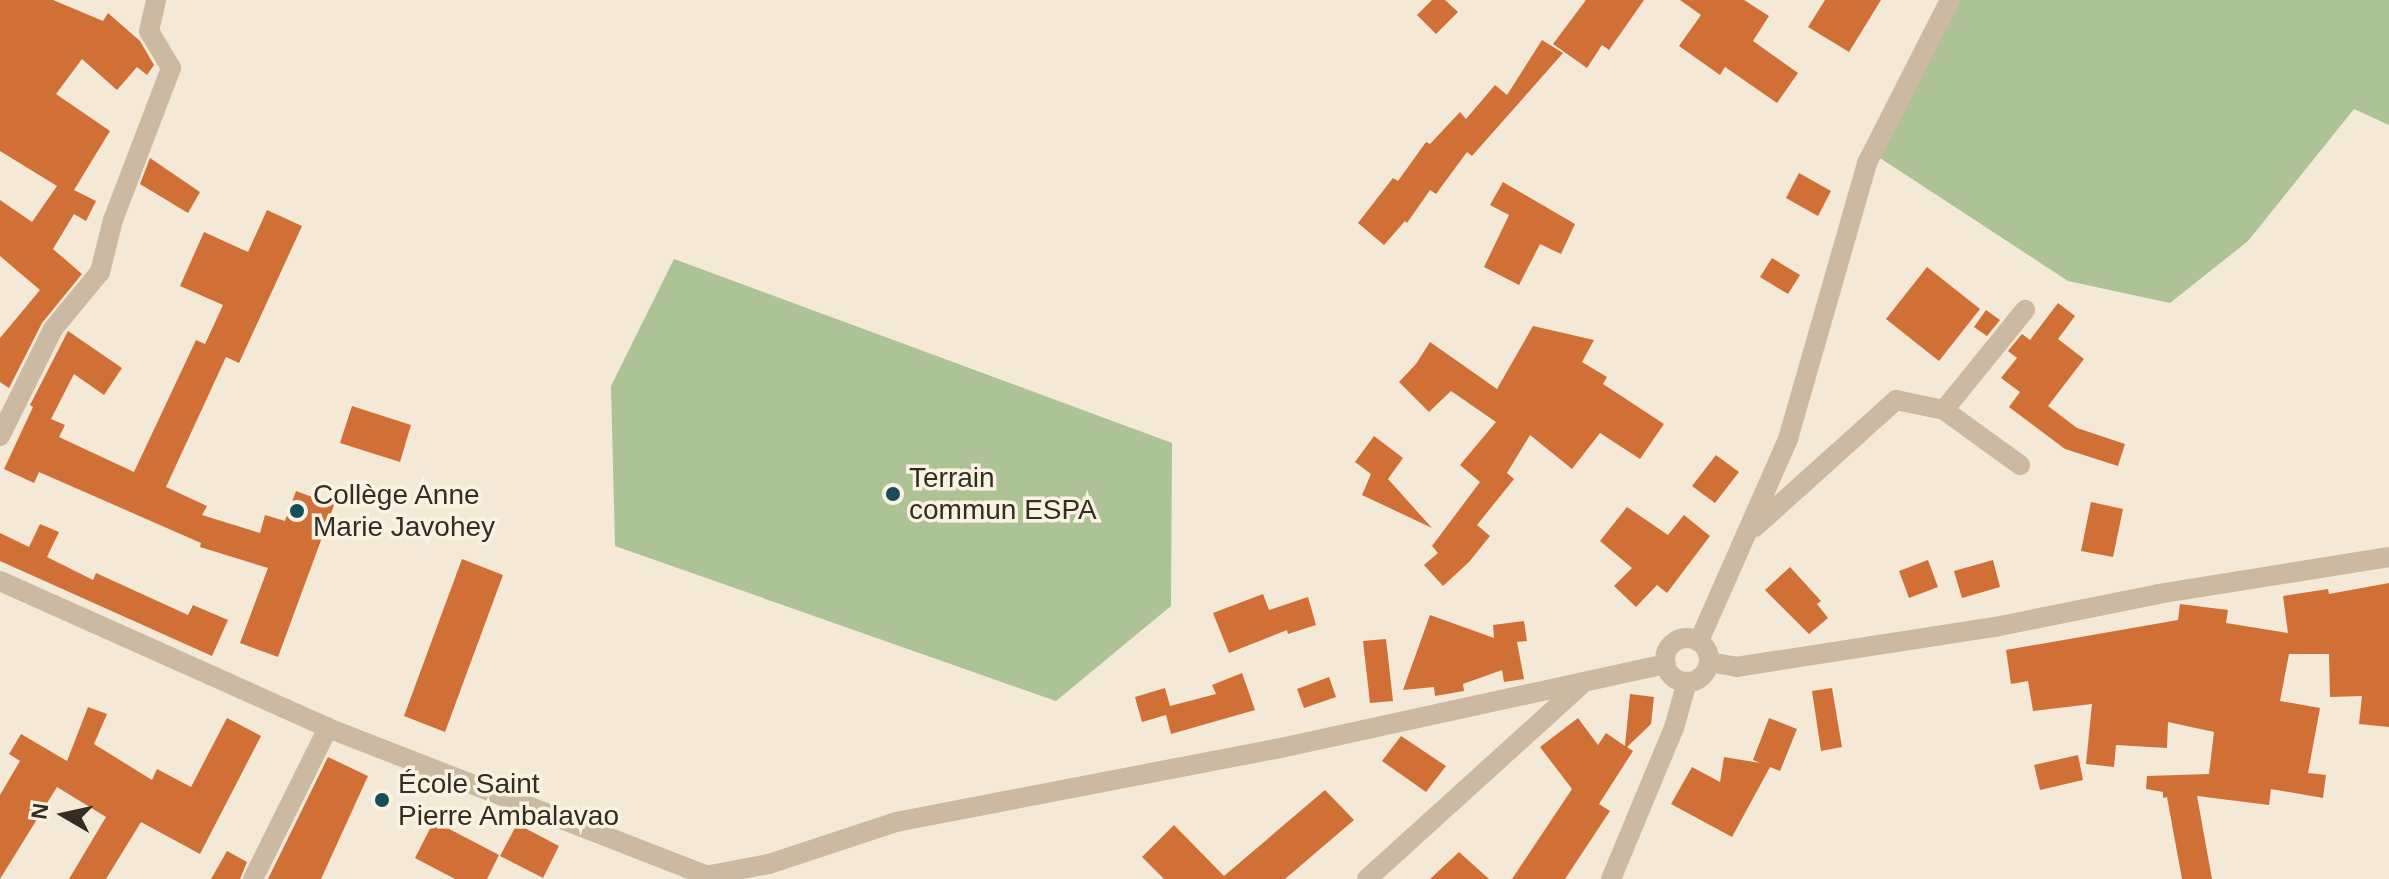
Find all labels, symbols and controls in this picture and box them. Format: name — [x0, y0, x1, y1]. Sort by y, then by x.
place label: Terrain commun ESPA — [909, 461, 1097, 527]
place label: Collège Anne Marie Javohey — [313, 478, 495, 544]
marker: Terrain commun ESPA — [884, 485, 902, 503]
marker: Collège Anne Marie Javohey — [288, 502, 306, 520]
place label: École Saint Pierre Ambalavao — [398, 767, 621, 833]
north arrow — [24, 775, 104, 855]
marker: École Saint Pierre Ambalavao — [373, 791, 391, 809]
text: N — [26, 801, 53, 821]

